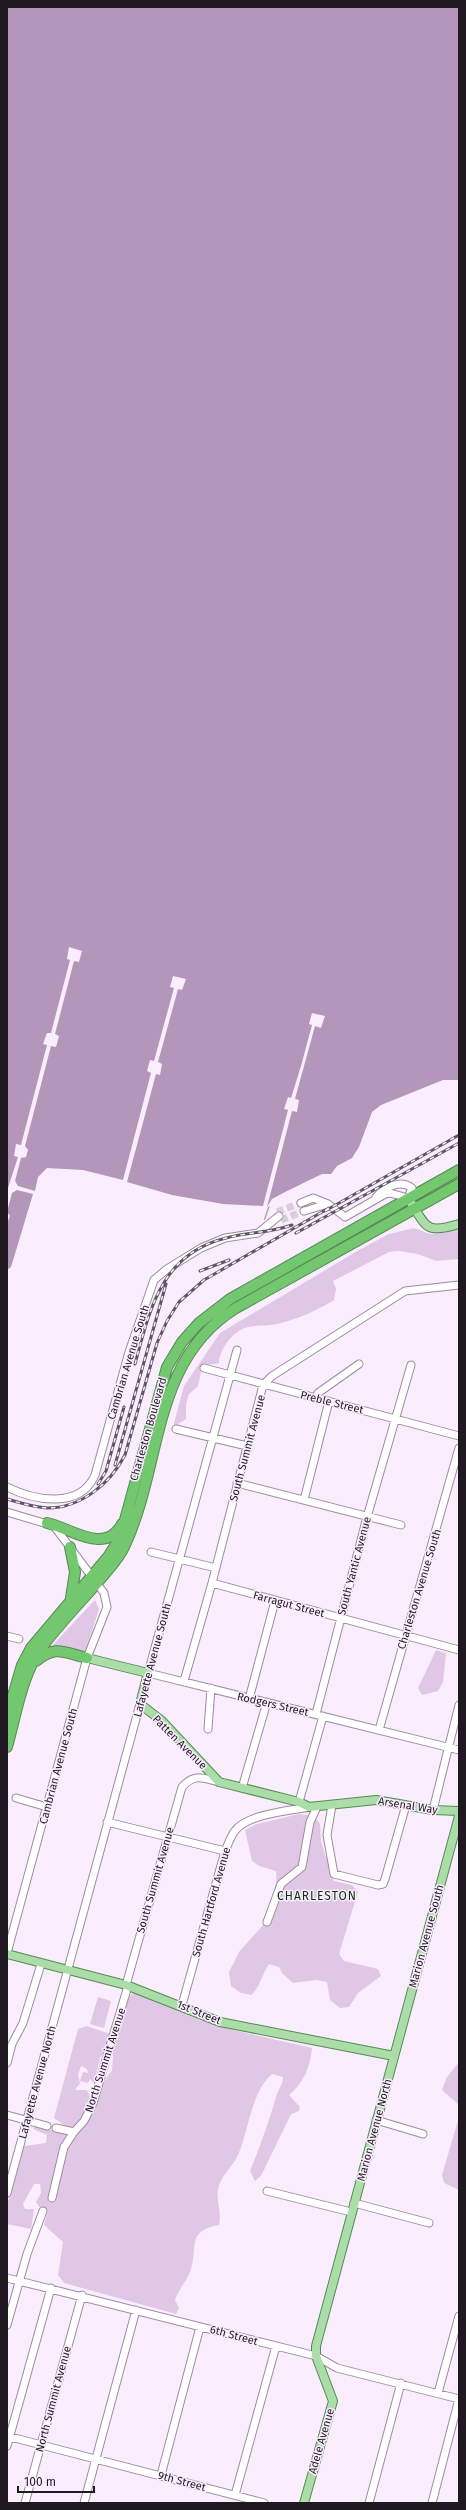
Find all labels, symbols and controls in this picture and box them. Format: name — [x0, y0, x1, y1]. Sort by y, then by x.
street label: Cambrian Avenue South — [105, 1303, 152, 1421]
street label: Charleston Boulevard — [127, 1376, 169, 1482]
street label: Preble Street — [299, 1388, 365, 1417]
street label: South Summit Avenue — [227, 1393, 268, 1503]
street label: South Yantic Avenue — [335, 1515, 374, 1617]
street label: Charleston Avenue South — [395, 1527, 444, 1651]
street label: Farragut Street — [252, 1589, 326, 1620]
street label: Lafayette Avenue South — [131, 1602, 174, 1718]
street label: Rodgers Street — [236, 1690, 310, 1719]
street label: Cambrian Avenue South — [37, 1707, 80, 1825]
street label: Patten Avenue — [150, 1713, 209, 1772]
street label: Arsenal Way — [377, 1794, 439, 1817]
street label: South Summit Avenue — [134, 1826, 177, 1935]
street label: South Hartford Avenue — [190, 1846, 233, 1959]
street label: Marion Avenue South — [406, 1883, 447, 1989]
district label: CHARLESTON — [277, 1889, 357, 1903]
street label: 1st Street — [175, 1998, 223, 2027]
street label: North Summit Avenue — [82, 2006, 129, 2114]
street label: Lafayette Avenue North — [16, 2024, 59, 2140]
street label: Marion Avenue North — [355, 2077, 394, 2183]
street label: 6th Street — [209, 2323, 259, 2348]
street label: North Summit Avenue — [33, 2345, 74, 2454]
street label: Adele Avenue — [306, 2407, 337, 2475]
scale bar — [18, 2468, 94, 2494]
street label: 9th Street — [157, 2469, 207, 2494]
text: 100 m — [24, 2475, 56, 2489]

